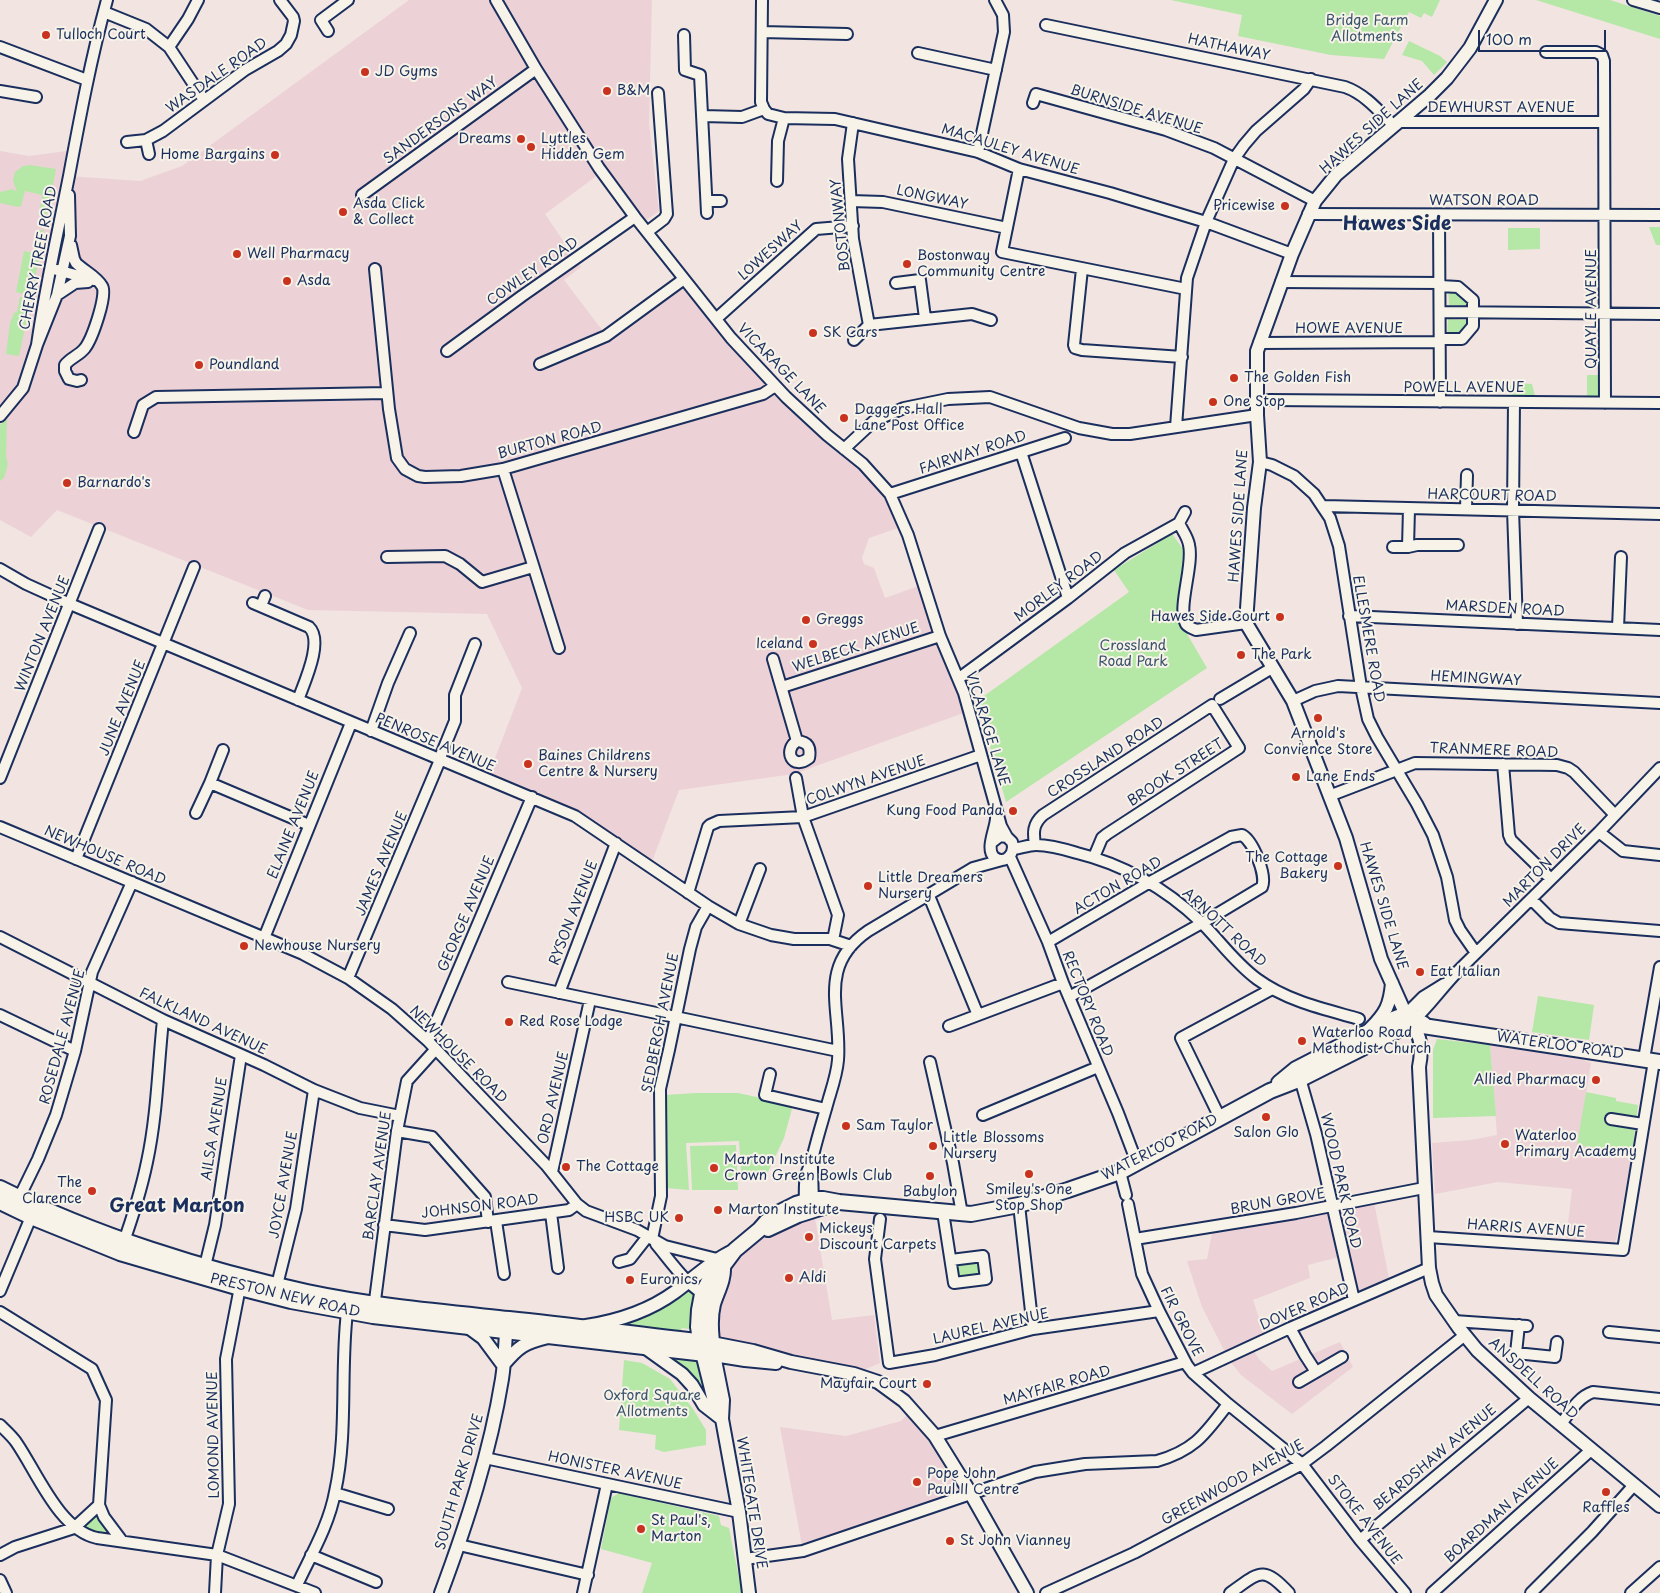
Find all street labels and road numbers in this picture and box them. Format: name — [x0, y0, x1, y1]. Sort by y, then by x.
street label: HATHAWAY — [1186, 31, 1272, 65]
street label: WASDALE ROAD — [163, 35, 271, 117]
street label: SANDERSONS WAY — [381, 74, 501, 168]
street label: HAWES SIDE LANE — [1317, 76, 1427, 178]
street label: BURNSIDE AVENUE — [1068, 82, 1204, 138]
street label: DEWHURST AVENUE — [1427, 100, 1575, 116]
street label: MACAULEY AVENUE — [939, 121, 1081, 179]
street label: BOSTONWAY — [828, 178, 854, 272]
street label: LONGWAY — [895, 182, 969, 214]
street label: CHERRY TREE ROAD — [17, 185, 61, 331]
street label: WATSON ROAD — [1429, 193, 1539, 209]
street label: LOWESWAY — [735, 218, 807, 284]
street label: COWLEY ROAD — [484, 234, 582, 310]
street label: QUAYLE AVENUE — [1584, 249, 1600, 369]
street label: VICARAGE LANE — [734, 320, 828, 418]
street label: HOWE AVENUE — [1295, 321, 1403, 337]
street label: POWELL AVENUE — [1404, 380, 1524, 396]
street label: BURTON ROAD — [496, 419, 604, 463]
street label: FAIRWAY ROAD — [917, 428, 1029, 478]
street label: HAWES SIDE LANE — [1226, 449, 1252, 583]
street label: HARCOURT ROAD — [1427, 486, 1557, 506]
street label: MORLEY ROAD — [1011, 548, 1107, 626]
street label: WINTON AVENUE — [12, 573, 74, 695]
street label: ELLESMERE ROAD — [1349, 574, 1387, 704]
street label: MARSDEN ROAD — [1445, 597, 1565, 621]
street label: WELBECK AVENUE — [790, 620, 922, 676]
street label: JUNE AVENUE — [96, 658, 150, 758]
street label: HEMINGWAY — [1430, 668, 1522, 690]
street label: VICARAGE LANE — [962, 670, 1012, 788]
street label: PENROSE AVENUE — [372, 710, 498, 776]
street label: CROSSLAND ROAD — [1045, 714, 1167, 802]
street label: BROOK STREET — [1125, 736, 1227, 810]
street label: TRANMERE ROAD — [1429, 740, 1559, 762]
street label: COLWYN AVENUE — [804, 753, 928, 809]
street label: ELAINE AVENUE — [265, 768, 323, 882]
street label: JAMES AVENUE — [352, 809, 412, 919]
street label: MARTON DRIVE — [1500, 821, 1590, 911]
street label: NEWHOUSE ROAD — [42, 823, 168, 889]
street label: HAWES SIDE LANE — [1355, 840, 1411, 972]
street label: GEORGE AVENUE — [435, 854, 499, 974]
street label: ACTON ROAD — [1071, 854, 1165, 918]
street label: RYSON AVENUE — [546, 858, 602, 968]
street label: ARNOTT ROAD — [1179, 885, 1269, 971]
street label: RECTORY ROAD — [1058, 949, 1116, 1059]
street label: SEDBERGH AVENUE — [639, 952, 683, 1094]
street label: ROSEDALE AVENUE — [37, 968, 89, 1106]
street label: FALKLAND AVENUE — [136, 985, 270, 1059]
street label: NEWHOUSE ROAD — [406, 1003, 510, 1107]
street label: WATERLOO ROAD — [1495, 1029, 1625, 1063]
street label: ORD AVENUE — [535, 1050, 573, 1146]
street label: AILSA AVENUE — [199, 1076, 231, 1182]
street label: BARCLAY AVENUE — [361, 1110, 395, 1242]
street label: WATERLOO ROAD — [1099, 1111, 1221, 1185]
street label: WOOD PARK ROAD — [1316, 1112, 1364, 1250]
street label: JOYCE AVENUE — [266, 1130, 302, 1240]
street label: BRUN GROVE — [1229, 1185, 1327, 1219]
street label: JOHNSON ROAD — [420, 1191, 540, 1223]
street label: HARRIS AVENUE — [1466, 1216, 1586, 1242]
street label: PRESTON NEW ROAD — [208, 1271, 362, 1321]
street label: DOVER ROAD — [1258, 1280, 1352, 1334]
street label: FIR GROVE — [1156, 1284, 1206, 1360]
street label: LAUREL AVENUE — [931, 1306, 1051, 1348]
street label: ANSDELL ROAD — [1485, 1334, 1581, 1424]
street label: MAYFAIR ROAD — [1001, 1363, 1113, 1409]
street label: LOMOND AVENUE — [204, 1371, 224, 1499]
street label: BEARDSHAW AVENUE — [1370, 1401, 1500, 1515]
street label: SOUTH PARK DRIVE — [433, 1412, 487, 1552]
street label: WHITEGATE DRIVE — [732, 1435, 770, 1571]
street label: GREENWOOD AVENUE — [1159, 1437, 1307, 1529]
street label: HONISTER AVENUE — [546, 1449, 684, 1493]
street label: BOARDMAN AVENUE — [1441, 1455, 1563, 1567]
street label: STOKE AVENUE — [1323, 1471, 1405, 1569]

